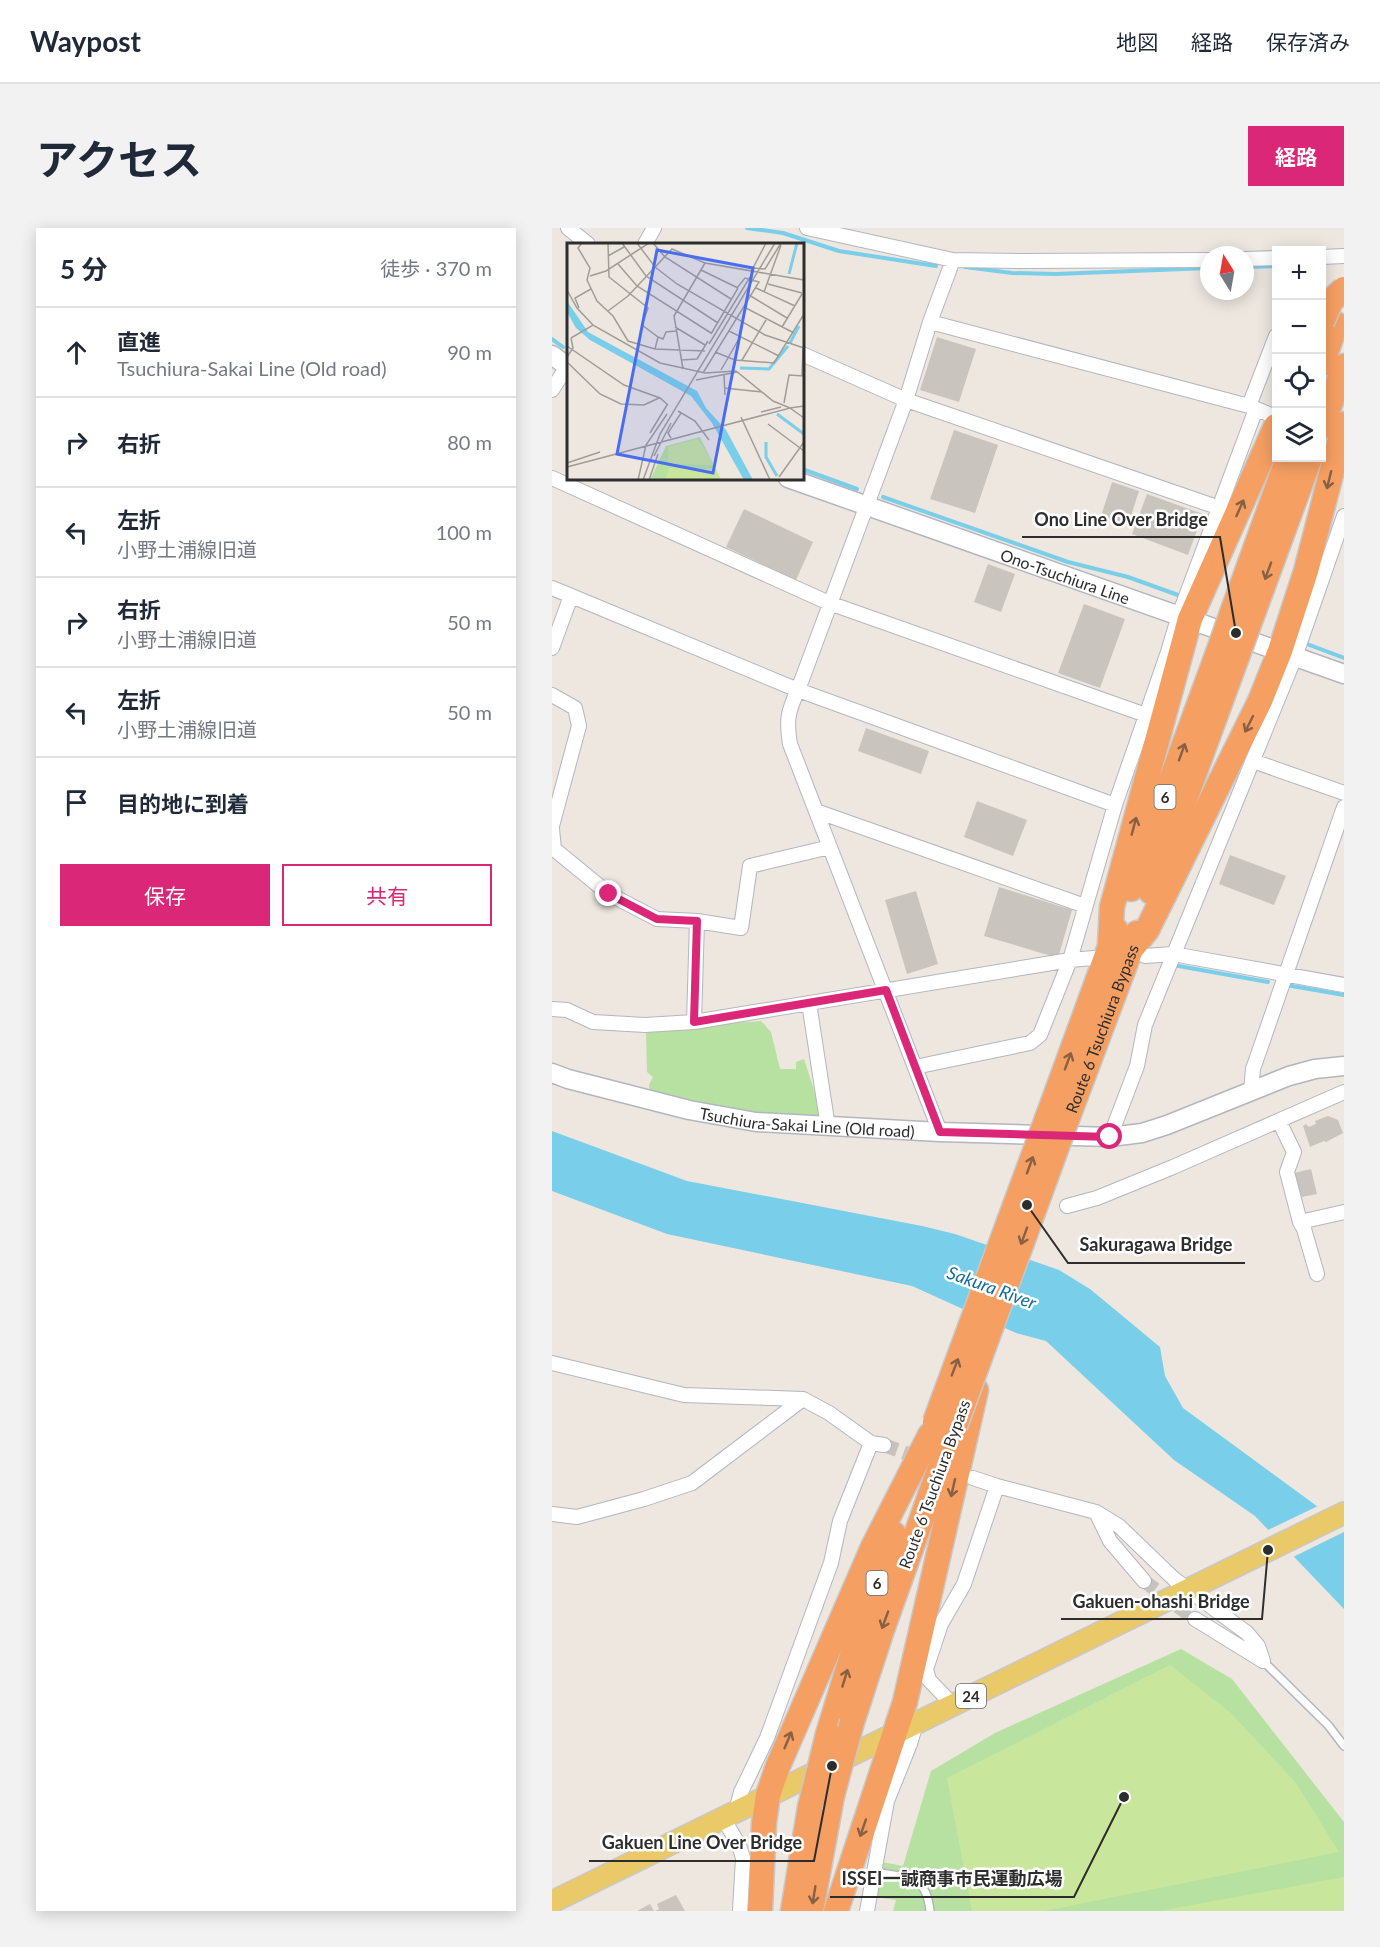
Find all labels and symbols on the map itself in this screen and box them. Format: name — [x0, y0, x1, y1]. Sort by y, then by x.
inset map — [567, 243, 804, 480]
north arrow — [1200, 246, 1254, 300]
one-way arrow — [1322, 471, 1334, 490]
one-way arrow — [1234, 500, 1246, 518]
callout: Ono Line Over Bridge — [1022, 501, 1220, 537]
text: Ono Line Over Bridge — [1034, 508, 1208, 530]
street label: Ono-Tsuchiura Line — [998, 544, 1132, 607]
one-way arrow — [1262, 562, 1273, 580]
one-way arrow — [1242, 715, 1254, 733]
one-way arrow — [1177, 743, 1188, 761]
road number: 6 — [1154, 785, 1176, 809]
one-way arrow — [1128, 817, 1140, 836]
route end — [595, 880, 621, 906]
street label: Route 6 Tsuchiura Bypass — [1061, 941, 1141, 1115]
one-way arrow — [1063, 1052, 1074, 1071]
street label: Tsuchiura-Sakai Line (Old road) — [698, 1103, 915, 1140]
route start — [1096, 1123, 1122, 1149]
one-way arrow — [1026, 1156, 1037, 1175]
one-way arrow — [1018, 1226, 1029, 1245]
callout: Sakuragawa Bridge — [1068, 1227, 1245, 1263]
text: Sakuragawa Bridge — [1080, 1233, 1233, 1255]
water label: Sakura River — [944, 1261, 1040, 1314]
one-way arrow — [951, 1359, 962, 1377]
street label: Route 6 Tsuchiura Bypass — [895, 1397, 973, 1571]
one-way arrow — [946, 1479, 958, 1498]
road number: 6 — [866, 1571, 888, 1595]
callout: Gakuen-ohashi Bridge — [1061, 1583, 1262, 1619]
text: Gakuen-ohashi Bridge — [1072, 1590, 1250, 1612]
one-way arrow — [879, 1610, 890, 1629]
one-way arrow — [840, 1669, 851, 1688]
road number: 24 — [956, 1684, 986, 1708]
one-way arrow — [783, 1732, 794, 1750]
one-way arrow — [857, 1818, 868, 1837]
callout: Gakuen Line Over Bridge — [589, 1825, 814, 1861]
text: Gakuen Line Over Bridge — [602, 1831, 803, 1853]
callout: ISSEI一誠商事市民運動広場 — [830, 1861, 1074, 1897]
text: ISSEI一誠商事市民運動広場 — [842, 1867, 1062, 1889]
one-way arrow — [808, 1884, 819, 1904]

